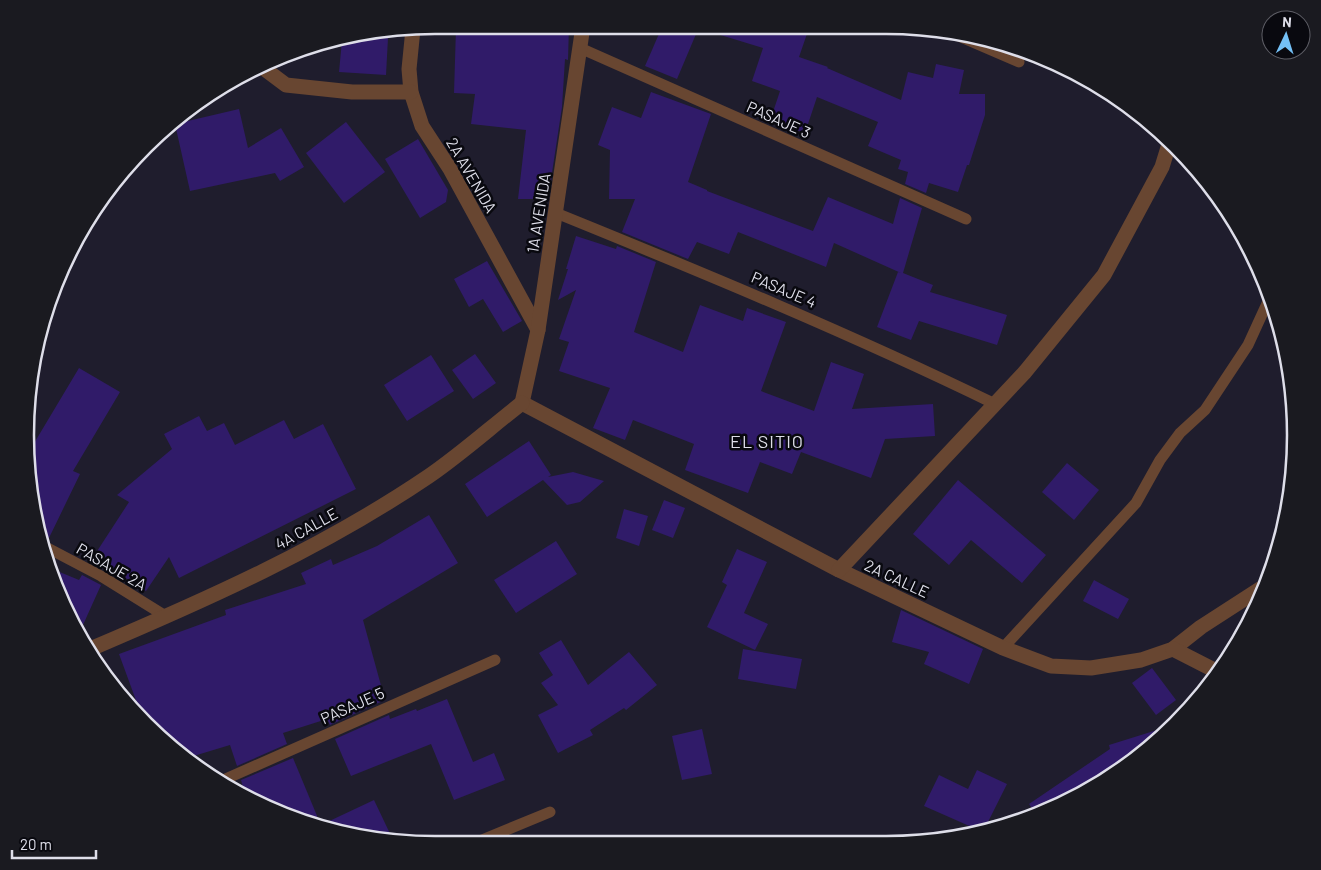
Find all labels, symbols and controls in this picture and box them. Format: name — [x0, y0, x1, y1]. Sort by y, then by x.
north arrow — [1261, 10, 1311, 60]
text: N — [1282, 13, 1292, 30]
street label: PASAJE 3 — [744, 97, 814, 141]
street label: 2A AVENIDA — [443, 134, 501, 216]
street label: 1A AVENIDA — [522, 171, 554, 254]
street label: PASAJE 4 — [749, 267, 819, 311]
district label: EL SITIO — [730, 430, 804, 452]
street label: 4A CALLE — [271, 503, 341, 553]
street label: PASAJE 2A — [73, 538, 151, 594]
street label: 2A CALLE — [862, 555, 932, 601]
street label: PASAJE 5 — [317, 683, 387, 727]
scale bar — [12, 828, 96, 860]
text: 20 m — [20, 835, 52, 853]

